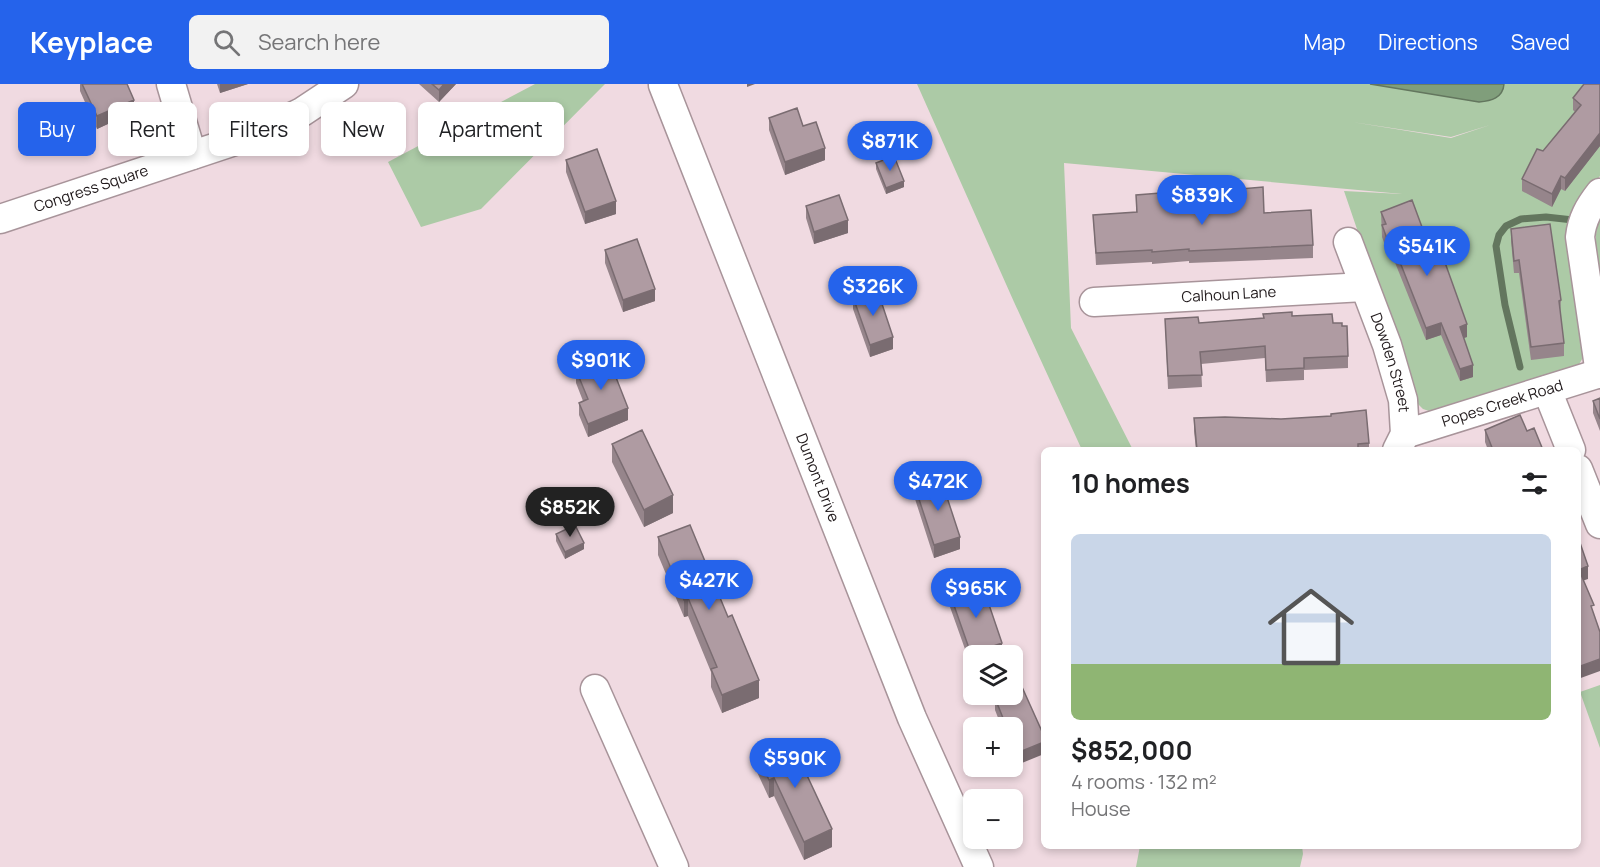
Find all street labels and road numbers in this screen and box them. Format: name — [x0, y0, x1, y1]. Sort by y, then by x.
street label: Congress Square — [31, 159, 151, 217]
street label: Calhoun Lane — [1181, 281, 1277, 307]
street label: Dowden Street — [1366, 309, 1415, 413]
street label: Popes Creek Road — [1439, 374, 1565, 432]
street label: Dumont Drive — [791, 430, 845, 525]

